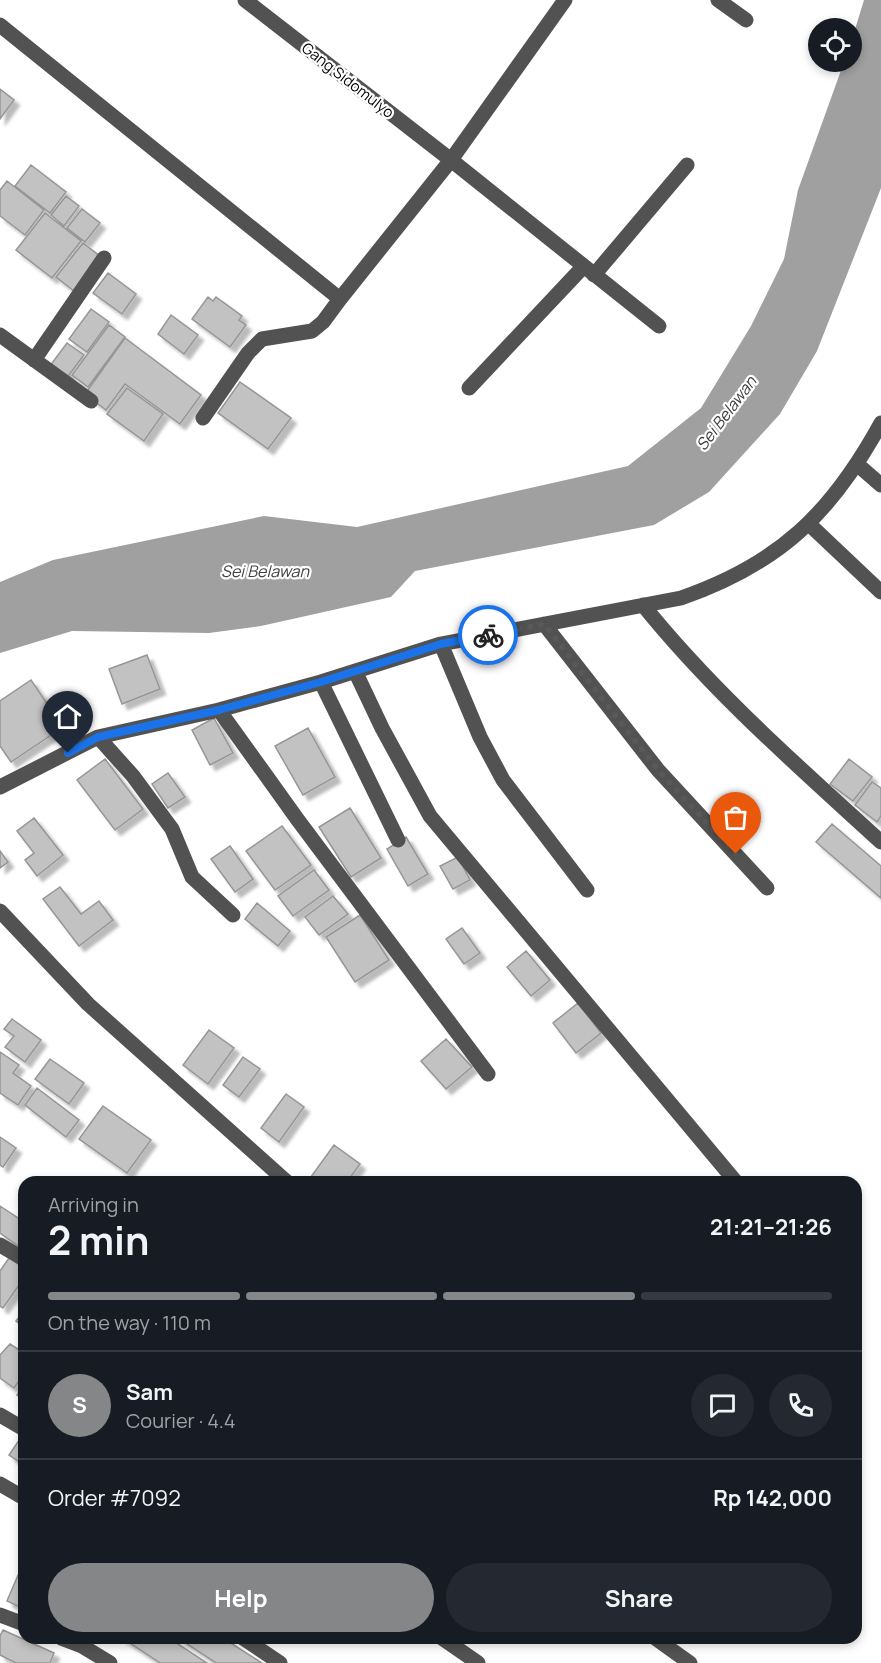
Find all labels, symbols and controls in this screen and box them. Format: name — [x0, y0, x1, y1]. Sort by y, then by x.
map controls — [808, 18, 862, 72]
button: locate — [808, 18, 862, 72]
street label: Gang Sidomulyo — [297, 37, 399, 123]
water label: Sei Belawan — [691, 371, 762, 455]
water label: Sei Belawan — [221, 560, 309, 582]
courier — [458, 605, 518, 665]
icon: bike — [472, 619, 505, 652]
pin — [42, 691, 93, 753]
icon: home — [51, 700, 84, 733]
pin — [710, 792, 761, 854]
icon: bag — [719, 801, 752, 834]
text: Arriving in — [48, 1191, 139, 1218]
text: 21:21–21:26 — [710, 1212, 832, 1242]
text: 2 min — [48, 1213, 149, 1267]
text: On the way · 110 m — [48, 1309, 211, 1336]
button: chat — [691, 1374, 754, 1437]
button: phone — [769, 1374, 832, 1437]
text: Sam — [126, 1377, 173, 1407]
text: S — [72, 1390, 87, 1420]
text: Courier · 4.4 — [126, 1407, 236, 1434]
text: Order #7092 — [48, 1483, 181, 1513]
text: Rp 142,000 — [713, 1483, 832, 1513]
button: Help — [48, 1563, 434, 1632]
button: Share — [446, 1563, 832, 1632]

